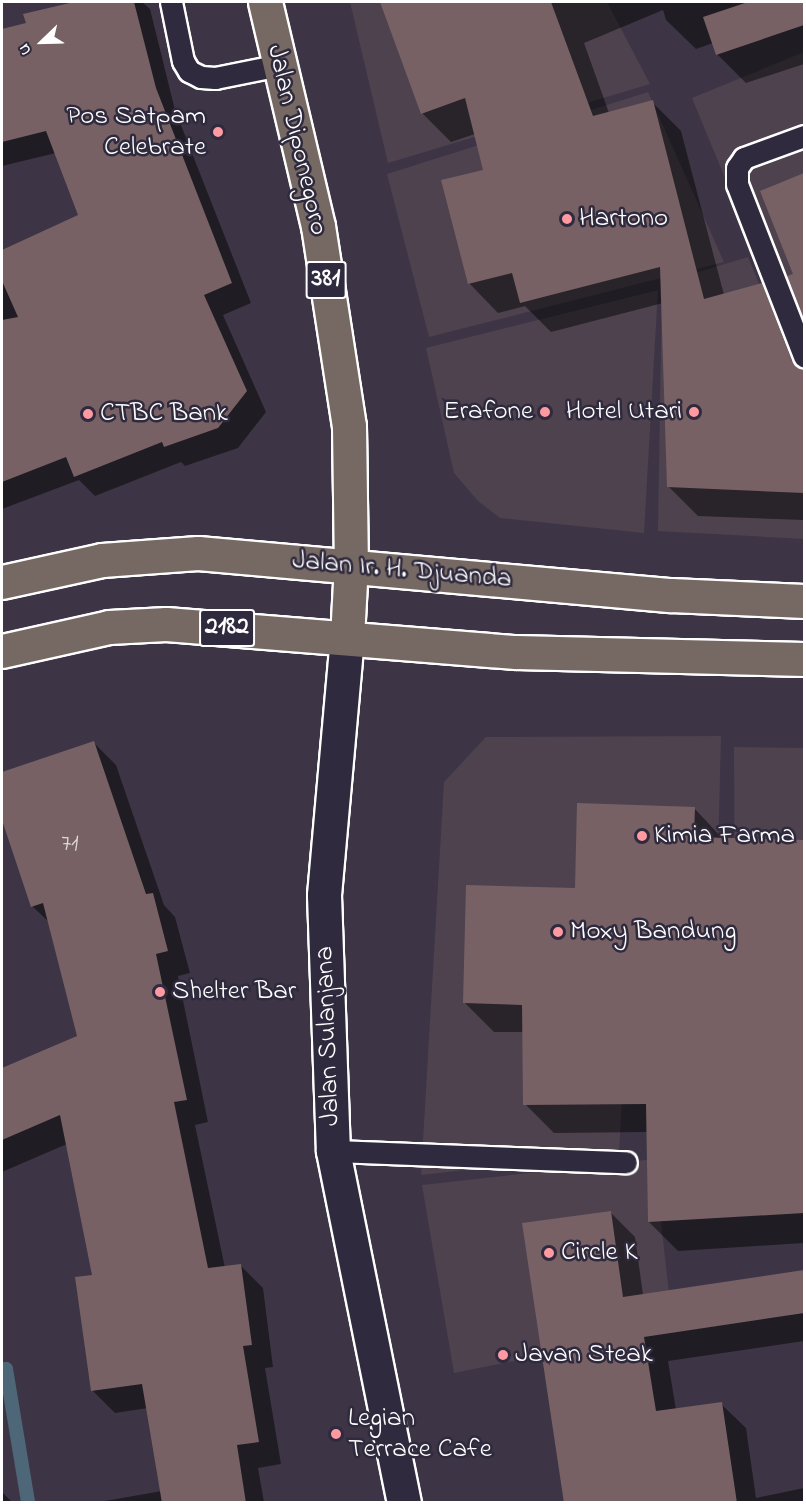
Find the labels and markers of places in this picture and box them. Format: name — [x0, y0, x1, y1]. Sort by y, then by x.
place label: Pos Satpam Celebrate — [66, 100, 206, 163]
marker: Pos Satpam Celebrate — [211, 125, 225, 139]
place label: Hartono — [579, 203, 668, 235]
marker: Hartono — [560, 212, 574, 226]
place label: Erafone — [443, 396, 533, 428]
place label: Hotel Utari — [566, 396, 682, 428]
place label: CTBC Bank — [100, 398, 228, 430]
marker: Erafone — [538, 405, 552, 419]
marker: Hotel Utari — [687, 405, 701, 419]
marker: CTBC Bank — [81, 407, 95, 421]
place label: Kimia Farma — [654, 820, 795, 852]
marker: Kimia Farma — [635, 829, 649, 843]
place label: Moxy Bandung — [570, 916, 736, 948]
marker: Moxy Bandung — [551, 925, 565, 939]
place label: Shelter Bar — [172, 976, 296, 1008]
marker: Shelter Bar — [153, 985, 167, 999]
place label: Circle K — [561, 1237, 638, 1269]
marker: Circle K — [542, 1246, 556, 1260]
place label: Javan Steak — [515, 1339, 653, 1371]
marker: Javan Steak — [496, 1348, 510, 1362]
place label: Legian Terrace Cafe — [348, 1402, 492, 1465]
marker: Legian Terrace Cafe — [329, 1427, 343, 1441]

